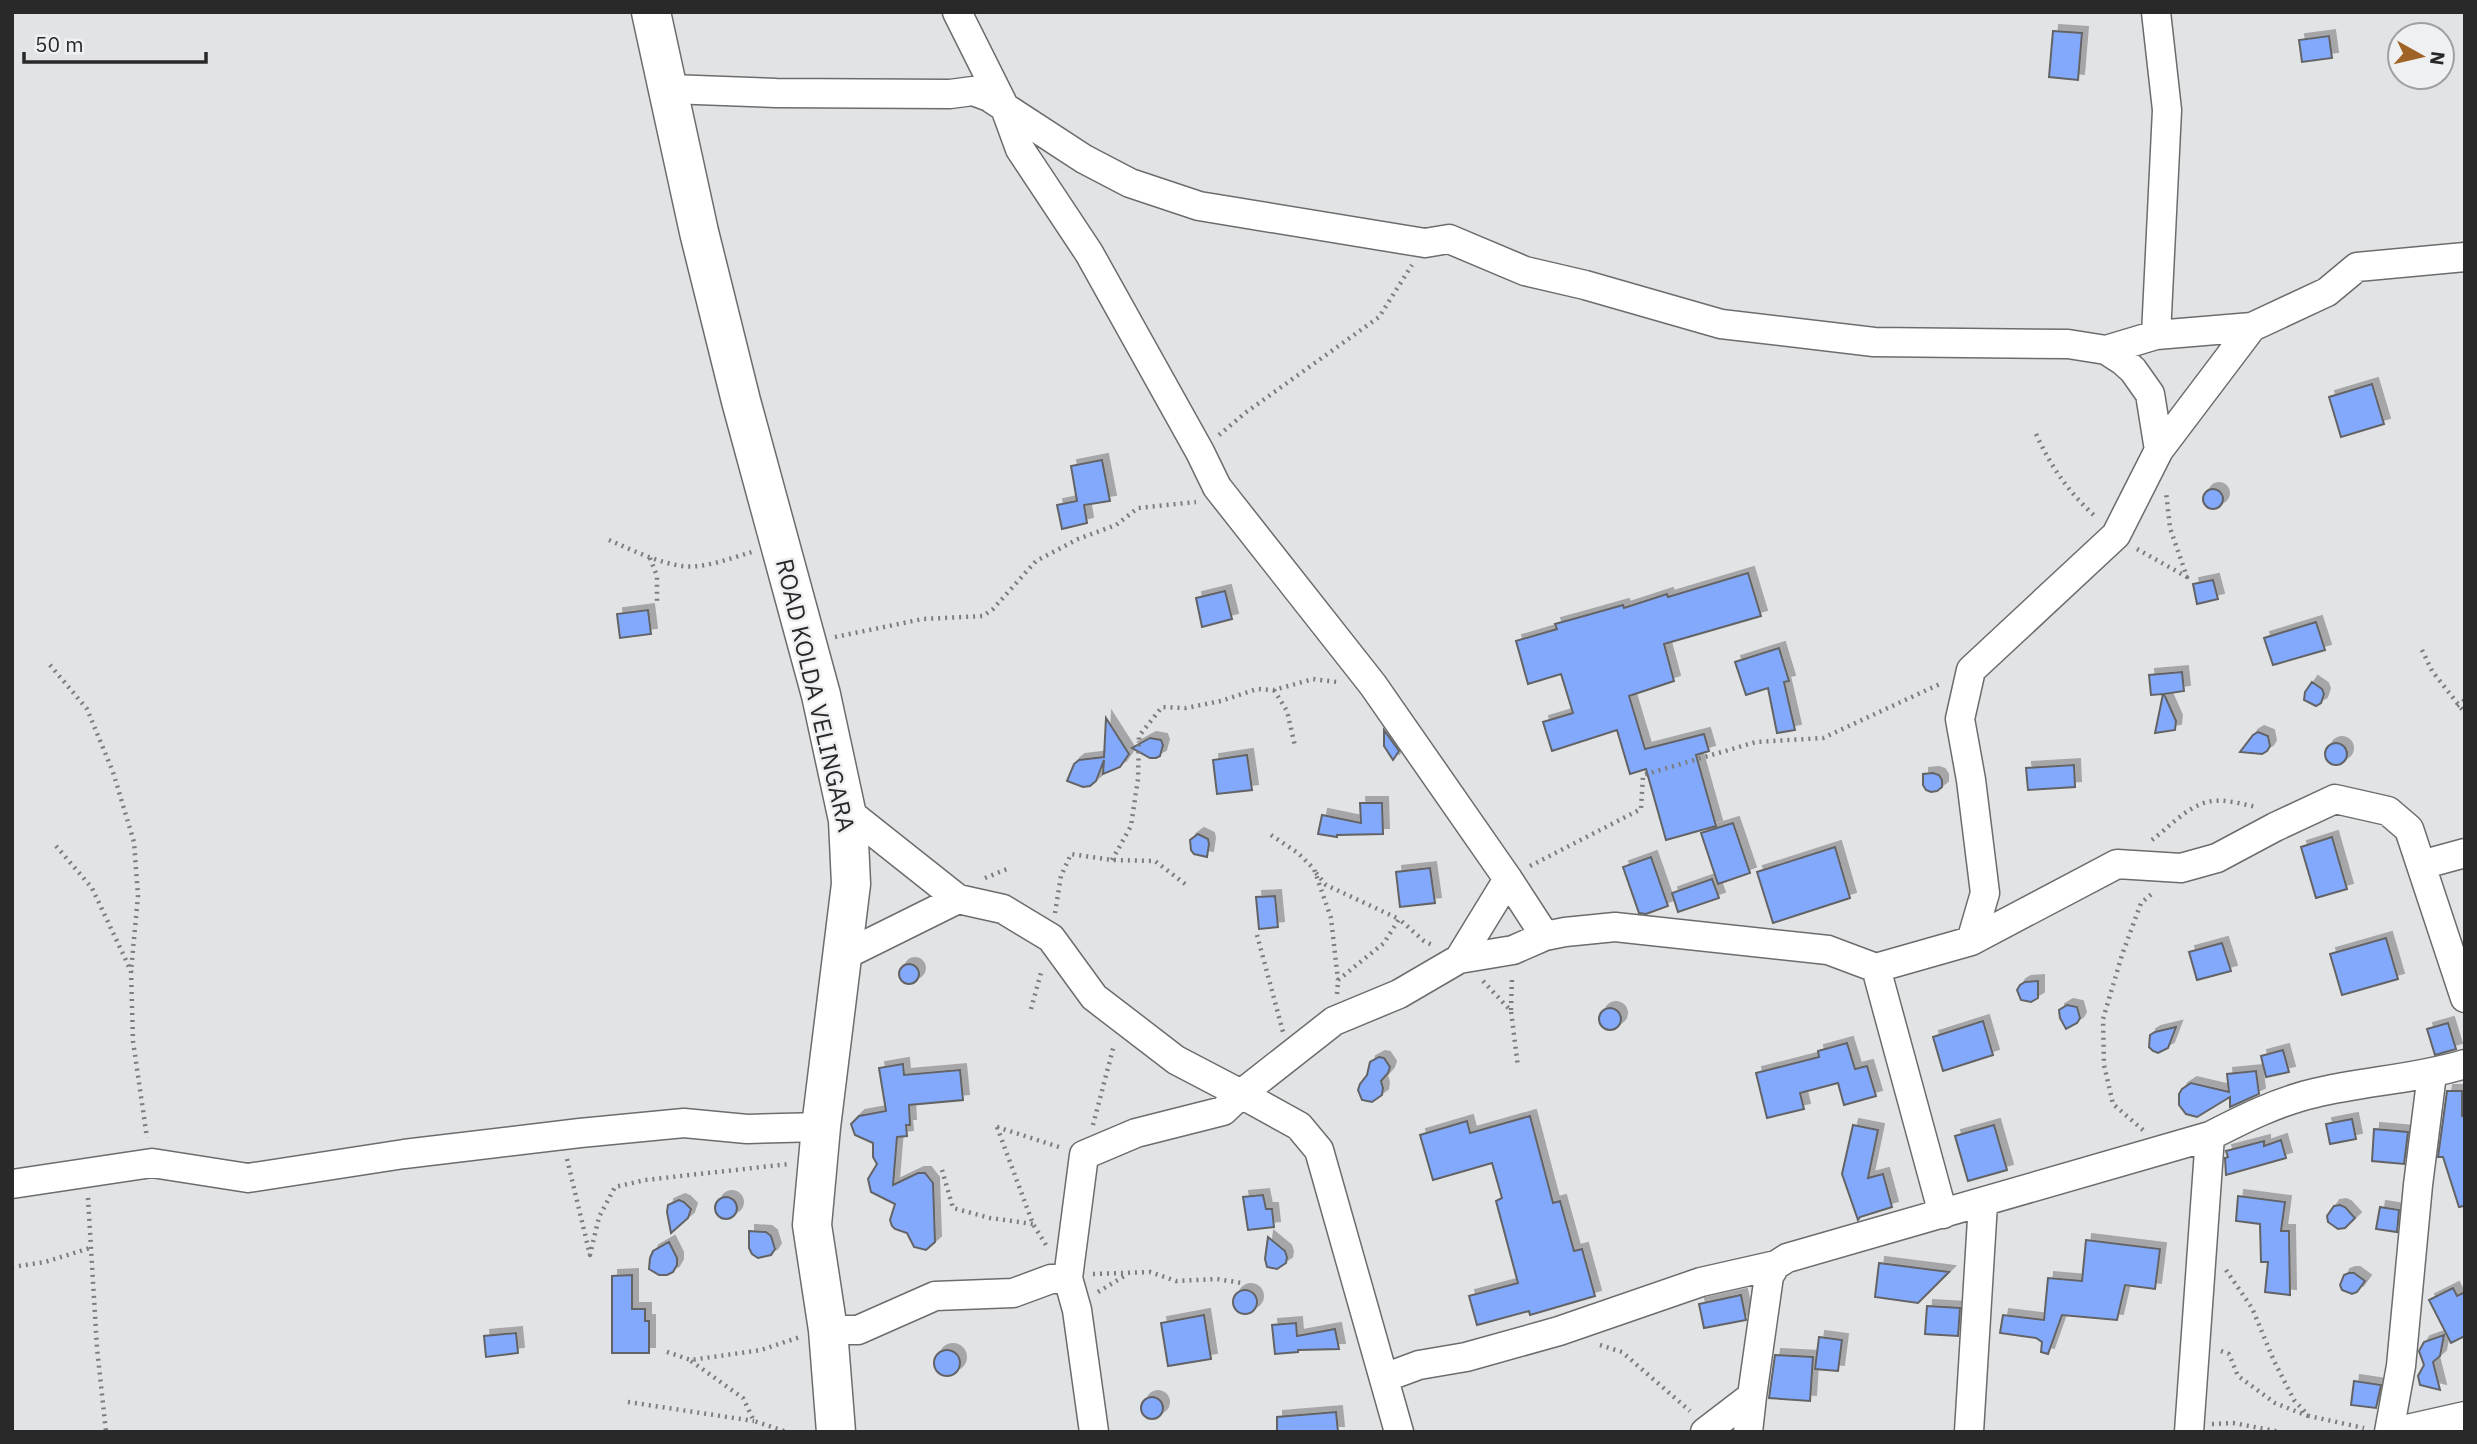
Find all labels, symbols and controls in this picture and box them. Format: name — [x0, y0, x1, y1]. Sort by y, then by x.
scale bar — [24, 21, 206, 65]
north arrow — [2386, 21, 2456, 91]
text: 50 m — [35, 30, 84, 58]
text: N — [2425, 50, 2451, 67]
street label: ROAD KOLDA VELINGARA — [769, 555, 863, 835]

